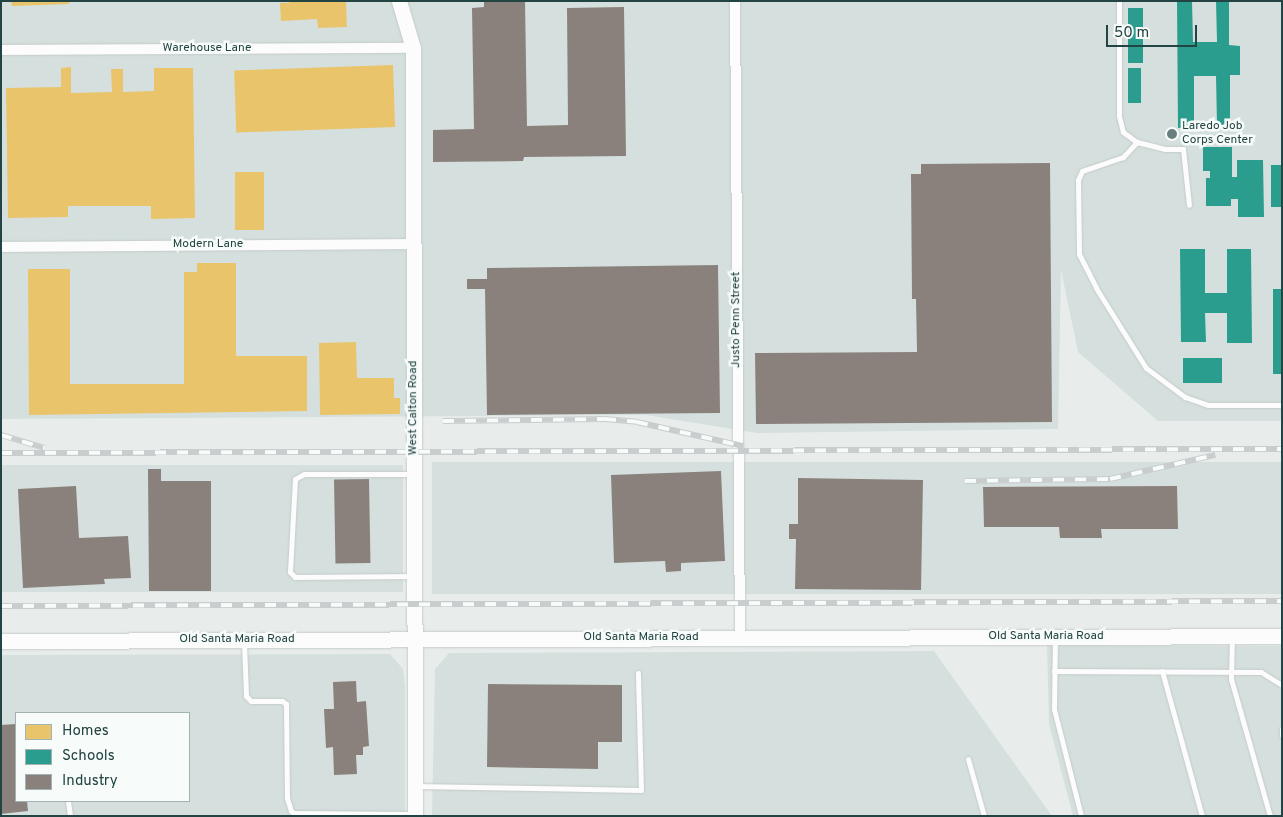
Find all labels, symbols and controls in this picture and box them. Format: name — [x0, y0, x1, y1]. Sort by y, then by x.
scale bar — [1108, 15, 1199, 47]
text: 50 m — [1114, 24, 1149, 43]
street label: Warehouse Lane — [163, 42, 251, 56]
place label: Laredo Job Corps Center — [1182, 120, 1253, 148]
marker: Laredo Job Corps Center — [1166, 128, 1178, 140]
street label: Modern Lane — [173, 238, 243, 252]
street label: Justo Penn Street — [730, 272, 744, 368]
street label: West Calton Road — [407, 361, 421, 455]
street label: Old Santa Maria Road — [988, 630, 1104, 644]
street label: Old Santa Maria Road — [583, 631, 699, 645]
street label: Old Santa Maria Road — [179, 633, 295, 647]
legend — [15, 712, 190, 802]
text: Homes — [62, 722, 109, 741]
text: Schools — [62, 747, 115, 766]
text: Industry — [62, 772, 118, 791]

